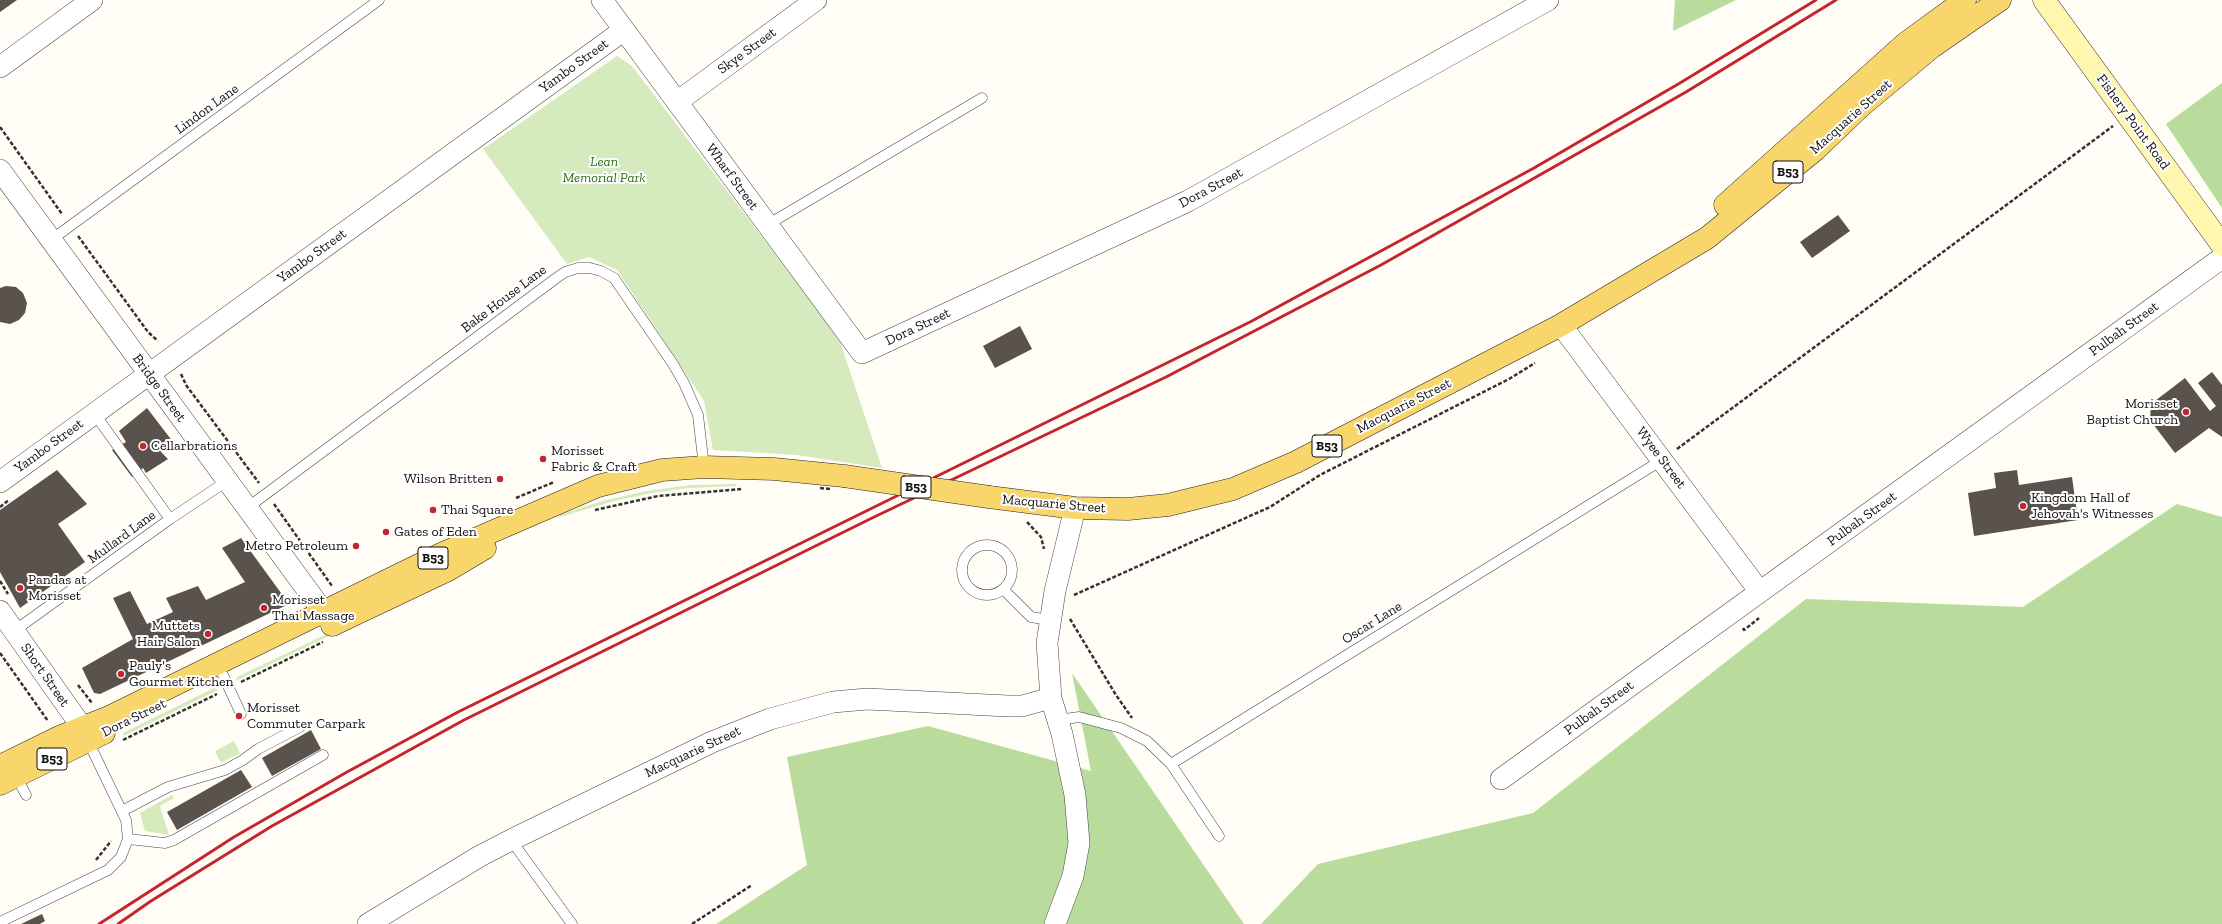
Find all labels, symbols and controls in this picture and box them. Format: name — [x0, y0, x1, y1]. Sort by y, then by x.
street label: Skye Street — [714, 24, 780, 78]
street label: Yambo Street — [536, 35, 612, 97]
street label: Fishery Point Road — [2093, 71, 2173, 173]
street label: Macquarie Street — [1807, 76, 1895, 158]
street label: Lindon Lane — [172, 80, 242, 138]
street label: Wharf Street — [702, 140, 762, 214]
park label: Lean Memorial Park — [562, 154, 646, 186]
road number: B53 — [1773, 161, 1803, 183]
street label: Dora Street — [1176, 164, 1246, 212]
street label: Yambo Street — [274, 225, 350, 287]
street label: Bake House Lane — [458, 262, 550, 336]
street label: Pulbah Street — [2086, 298, 2162, 360]
street label: Dora Street — [883, 305, 953, 349]
street label: Bridge Street — [129, 351, 189, 425]
street label: Macquarie Street — [1354, 375, 1454, 437]
place label: Morisset Baptist Church — [2087, 396, 2178, 428]
marker: Morisset Baptist Church — [2181, 407, 2191, 417]
street label: Yambo Street — [11, 415, 87, 477]
street label: Wyee Street — [1632, 424, 1690, 492]
road number: B53 — [1312, 435, 1342, 457]
place label: Cellarbrations — [151, 438, 237, 454]
marker: Cellarbrations — [138, 441, 148, 451]
place label: Morisset Fabric & Craft — [551, 443, 637, 476]
marker: Morisset Fabric & Craft — [538, 454, 548, 464]
place label: Wilson Britten — [404, 471, 492, 487]
marker: Wilson Britten — [495, 474, 505, 484]
road number: B53 — [901, 476, 931, 498]
street label: Pulbah Street — [1824, 488, 1900, 550]
place label: Kingdom Hall of Jehovah's Witnesses — [2031, 490, 2153, 522]
street label: Macquarie Street — [1001, 491, 1107, 517]
marker: Kingdom Hall of Jehovah's Witnesses — [2018, 501, 2028, 511]
place label: Thai Square — [441, 502, 513, 518]
marker: Thai Square — [428, 505, 438, 515]
street label: Mullard Lane — [85, 507, 159, 567]
place label: Gates of Eden — [394, 524, 477, 540]
marker: Gates of Eden — [381, 527, 391, 537]
place label: Metro Petroleum — [245, 538, 348, 554]
marker: Metro Petroleum — [351, 541, 361, 551]
road number: B53 — [418, 547, 448, 569]
place label: Pandas at Morisset — [28, 572, 86, 604]
marker: Pandas at Morisset — [15, 583, 25, 593]
place label: Morisset Thai Massage — [272, 592, 355, 624]
street label: Oscar Lane — [1339, 598, 1405, 648]
marker: Morisset Thai Massage — [259, 603, 269, 613]
place label: Muttets Hair Salon — [137, 618, 200, 650]
marker: Muttets Hair Salon — [203, 629, 213, 639]
street label: Short Street — [17, 640, 73, 710]
place label: Pauly's Gourmet Kitchen — [129, 658, 234, 690]
marker: Pauly's Gourmet Kitchen — [116, 669, 126, 679]
street label: Pulbah Street — [1561, 677, 1637, 739]
street label: Dora Street — [99, 695, 169, 741]
place label: Morisset Commuter Carpark — [247, 700, 365, 732]
marker: Morisset Commuter Carpark — [234, 711, 244, 721]
street label: Macquarie Street — [642, 722, 744, 782]
road number: B53 — [37, 748, 67, 770]

